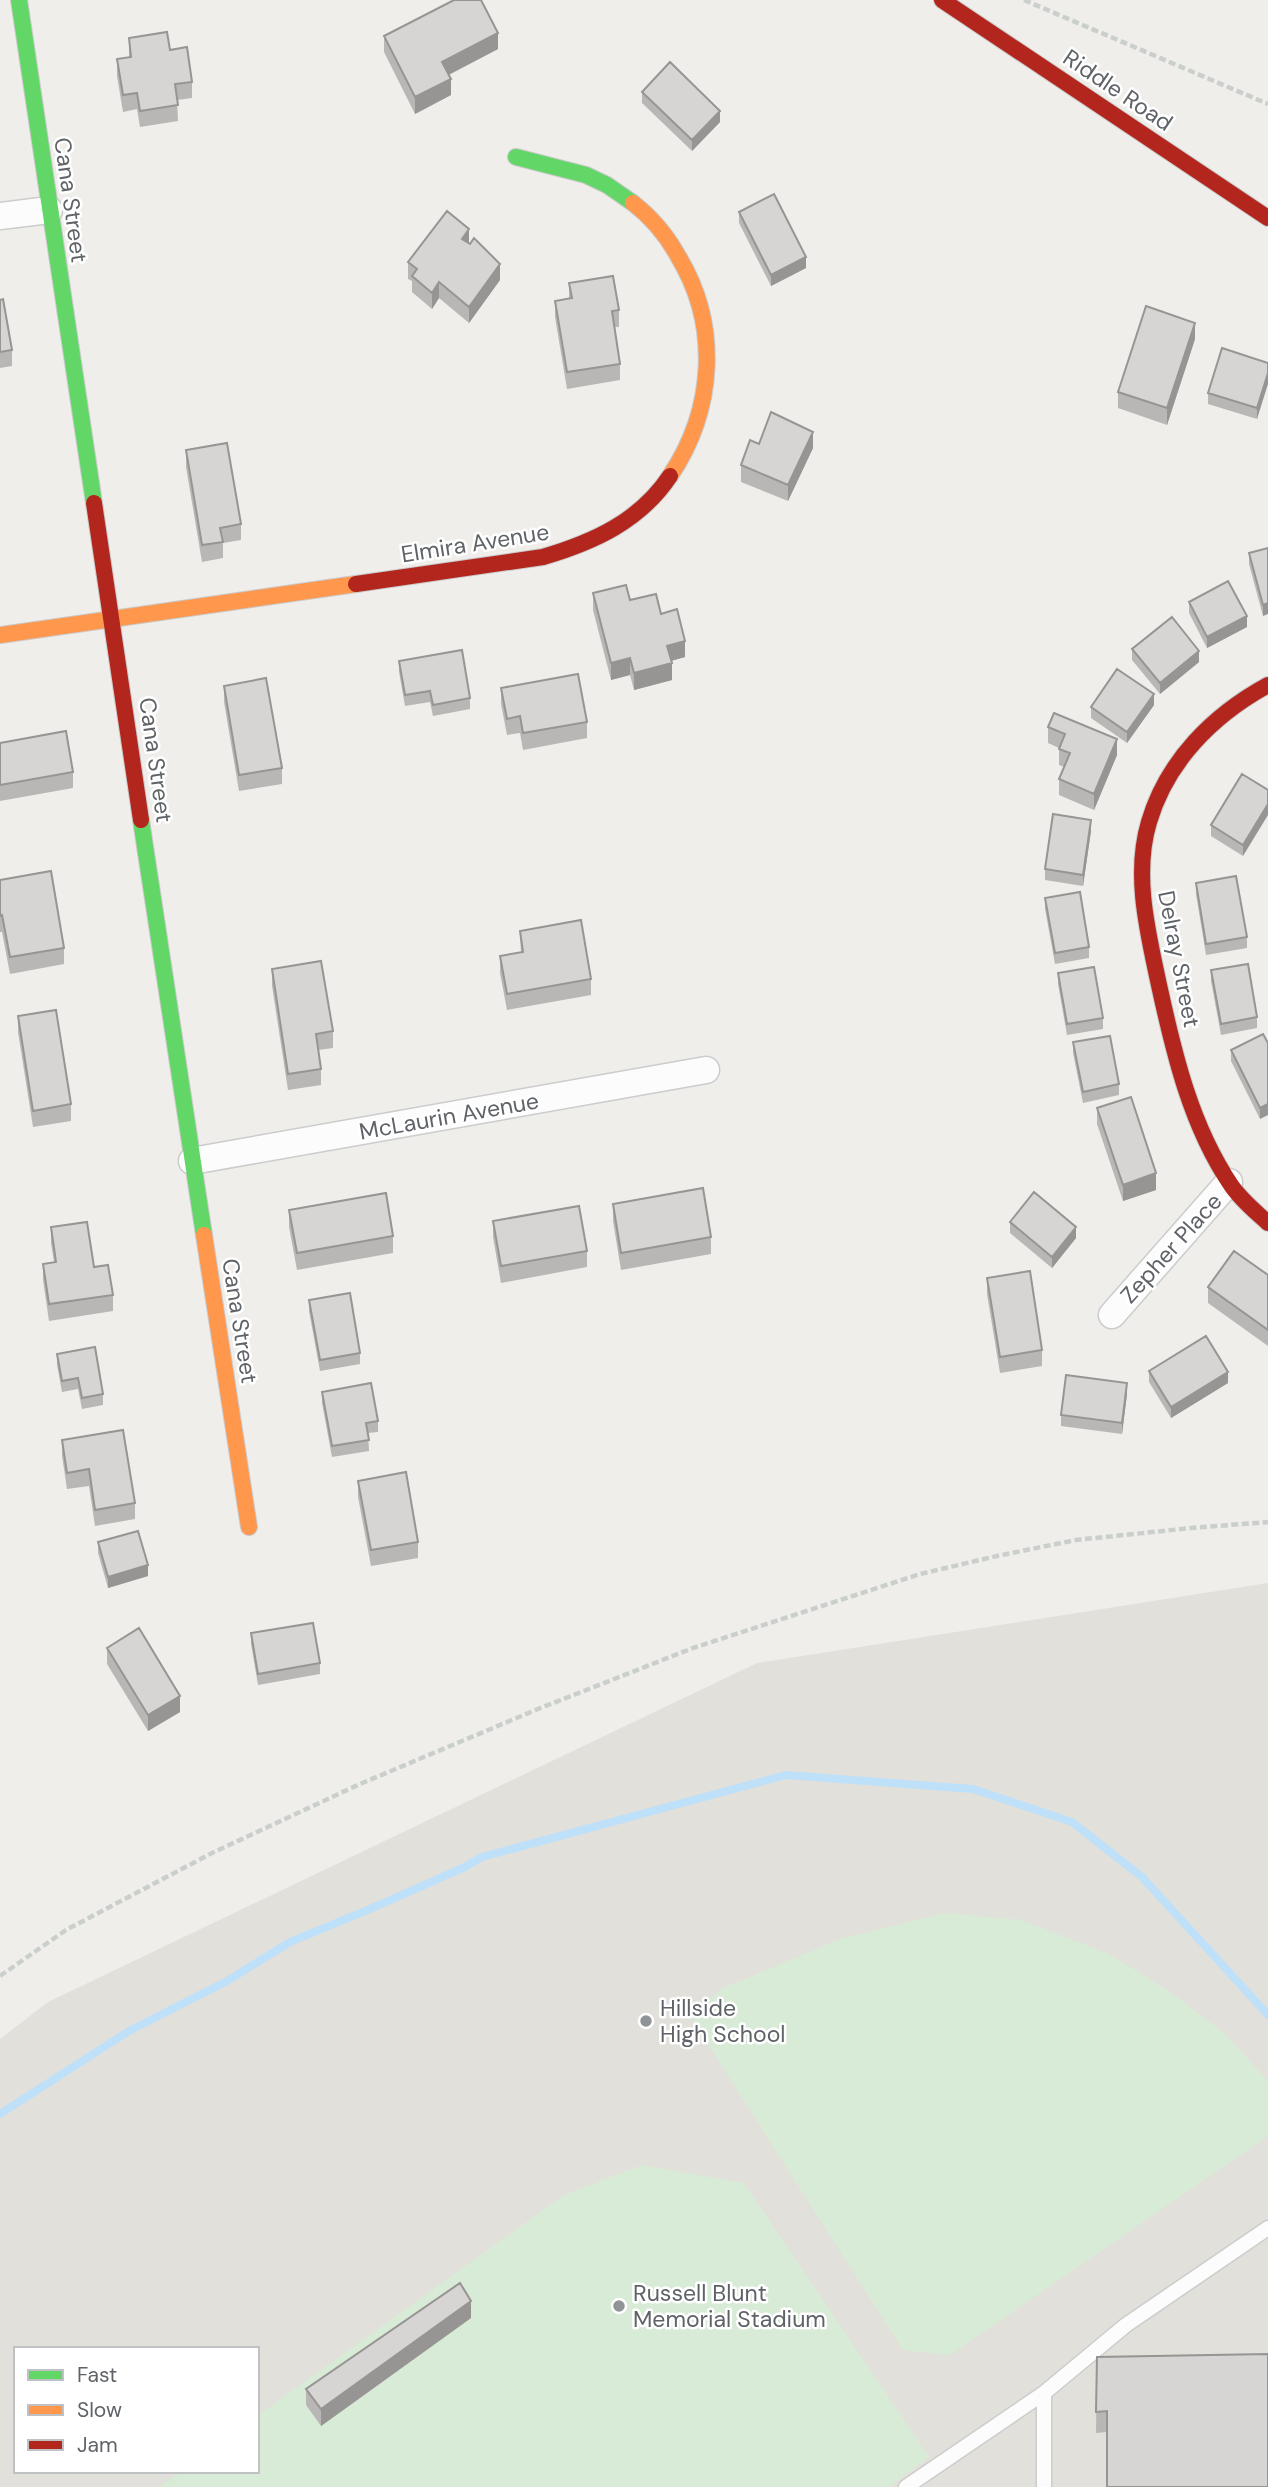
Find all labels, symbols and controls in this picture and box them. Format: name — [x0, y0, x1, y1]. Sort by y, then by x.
street label: Riddle Road — [1057, 42, 1179, 138]
street label: Cana Street — [47, 136, 95, 264]
street label: Elmira Avenue — [399, 516, 551, 570]
street label: Cana Street — [132, 696, 180, 824]
street label: Delray Street — [1151, 888, 1207, 1030]
street label: McLaurin Avenue — [357, 1085, 541, 1147]
street label: Zepher Place — [1114, 1187, 1228, 1309]
street label: Cana Street — [215, 1256, 265, 1386]
place label: Hillside High School — [660, 1993, 786, 2049]
marker: Hillside High School — [638, 2013, 654, 2029]
place label: Russell Blunt Memorial Stadium — [633, 2278, 826, 2334]
marker: Russell Blunt Memorial Stadium — [611, 2298, 627, 2314]
legend — [14, 2347, 259, 2473]
text: Fast — [77, 2361, 117, 2389]
text: Slow — [77, 2396, 122, 2424]
text: Jam — [77, 2431, 118, 2459]

